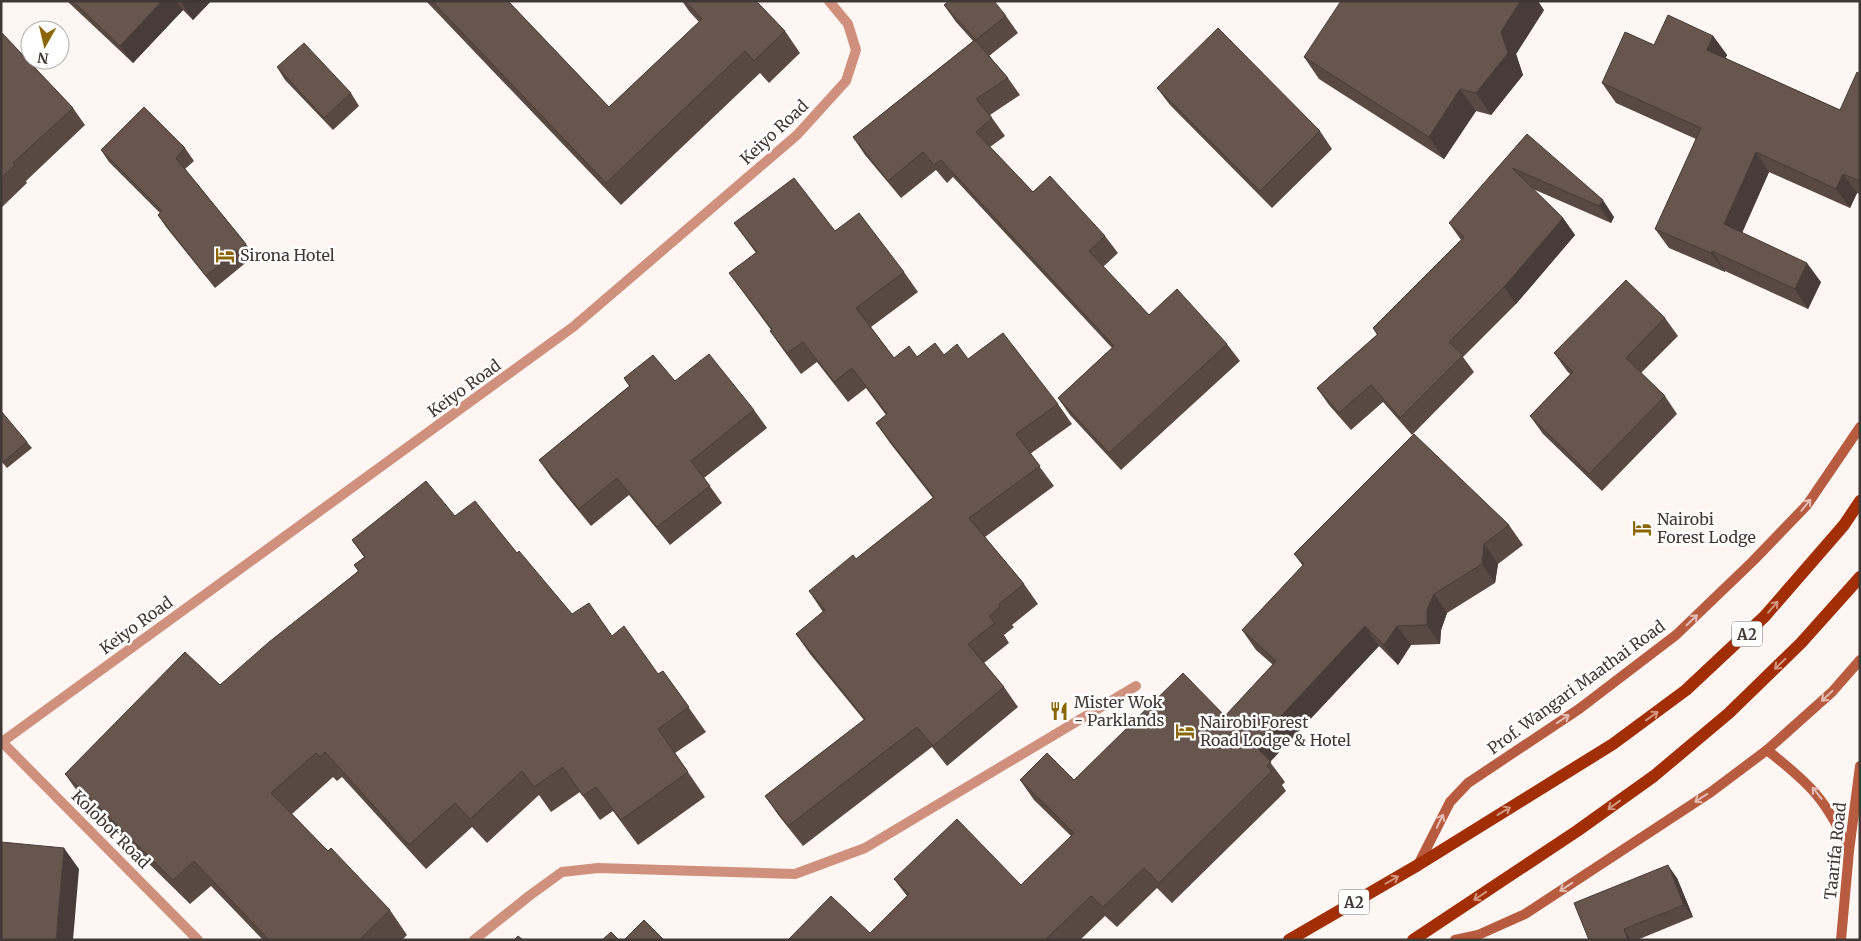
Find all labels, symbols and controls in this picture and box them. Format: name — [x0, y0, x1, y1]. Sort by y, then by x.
north arrow — [20, 20, 70, 70]
text: N — [36, 48, 50, 68]
street label: Keiyo Road — [736, 95, 812, 168]
hotel icon: Sirona Hotel — [214, 244, 236, 266]
place label: Sirona Hotel — [240, 245, 335, 265]
street label: Keiyo Road — [424, 355, 505, 421]
one-way arrow — [1801, 498, 1812, 511]
place label: Nairobi Forest Lodge — [1657, 509, 1756, 547]
hotel icon: Nairobi Forest Lodge — [1631, 517, 1653, 539]
street label: Keiyo Road — [96, 592, 177, 658]
one-way arrow — [1767, 601, 1778, 614]
one-way arrow — [1685, 614, 1698, 626]
street label: Prof. Wangari Maathai Road — [1483, 616, 1669, 758]
road number: A2 — [1732, 622, 1762, 646]
one-way arrow — [1773, 658, 1786, 670]
one-way arrow — [1821, 690, 1834, 702]
place label: Mister Wok - Parklands — [1074, 692, 1165, 730]
restaurant icon: Mister Wok - Parklands — [1048, 700, 1070, 722]
one-way arrow — [1645, 710, 1658, 721]
place label: Nairobi Forest Road Lodge & Hotel — [1200, 712, 1351, 750]
one-way arrow — [1556, 714, 1570, 724]
hotel icon: Nairobi Forest Road Lodge & Hotel — [1174, 720, 1196, 742]
street label: Kolobot Road — [68, 786, 155, 873]
one-way arrow — [1811, 787, 1822, 800]
one-way arrow — [1695, 793, 1709, 803]
one-way arrow — [1608, 799, 1621, 810]
street label: Taarifa Road — [1820, 801, 1850, 901]
one-way arrow — [1497, 805, 1511, 815]
one-way arrow — [1436, 814, 1445, 829]
one-way arrow — [1384, 875, 1398, 885]
one-way arrow — [1559, 883, 1573, 893]
road number: A2 — [1339, 890, 1369, 914]
one-way arrow — [1473, 891, 1487, 901]

